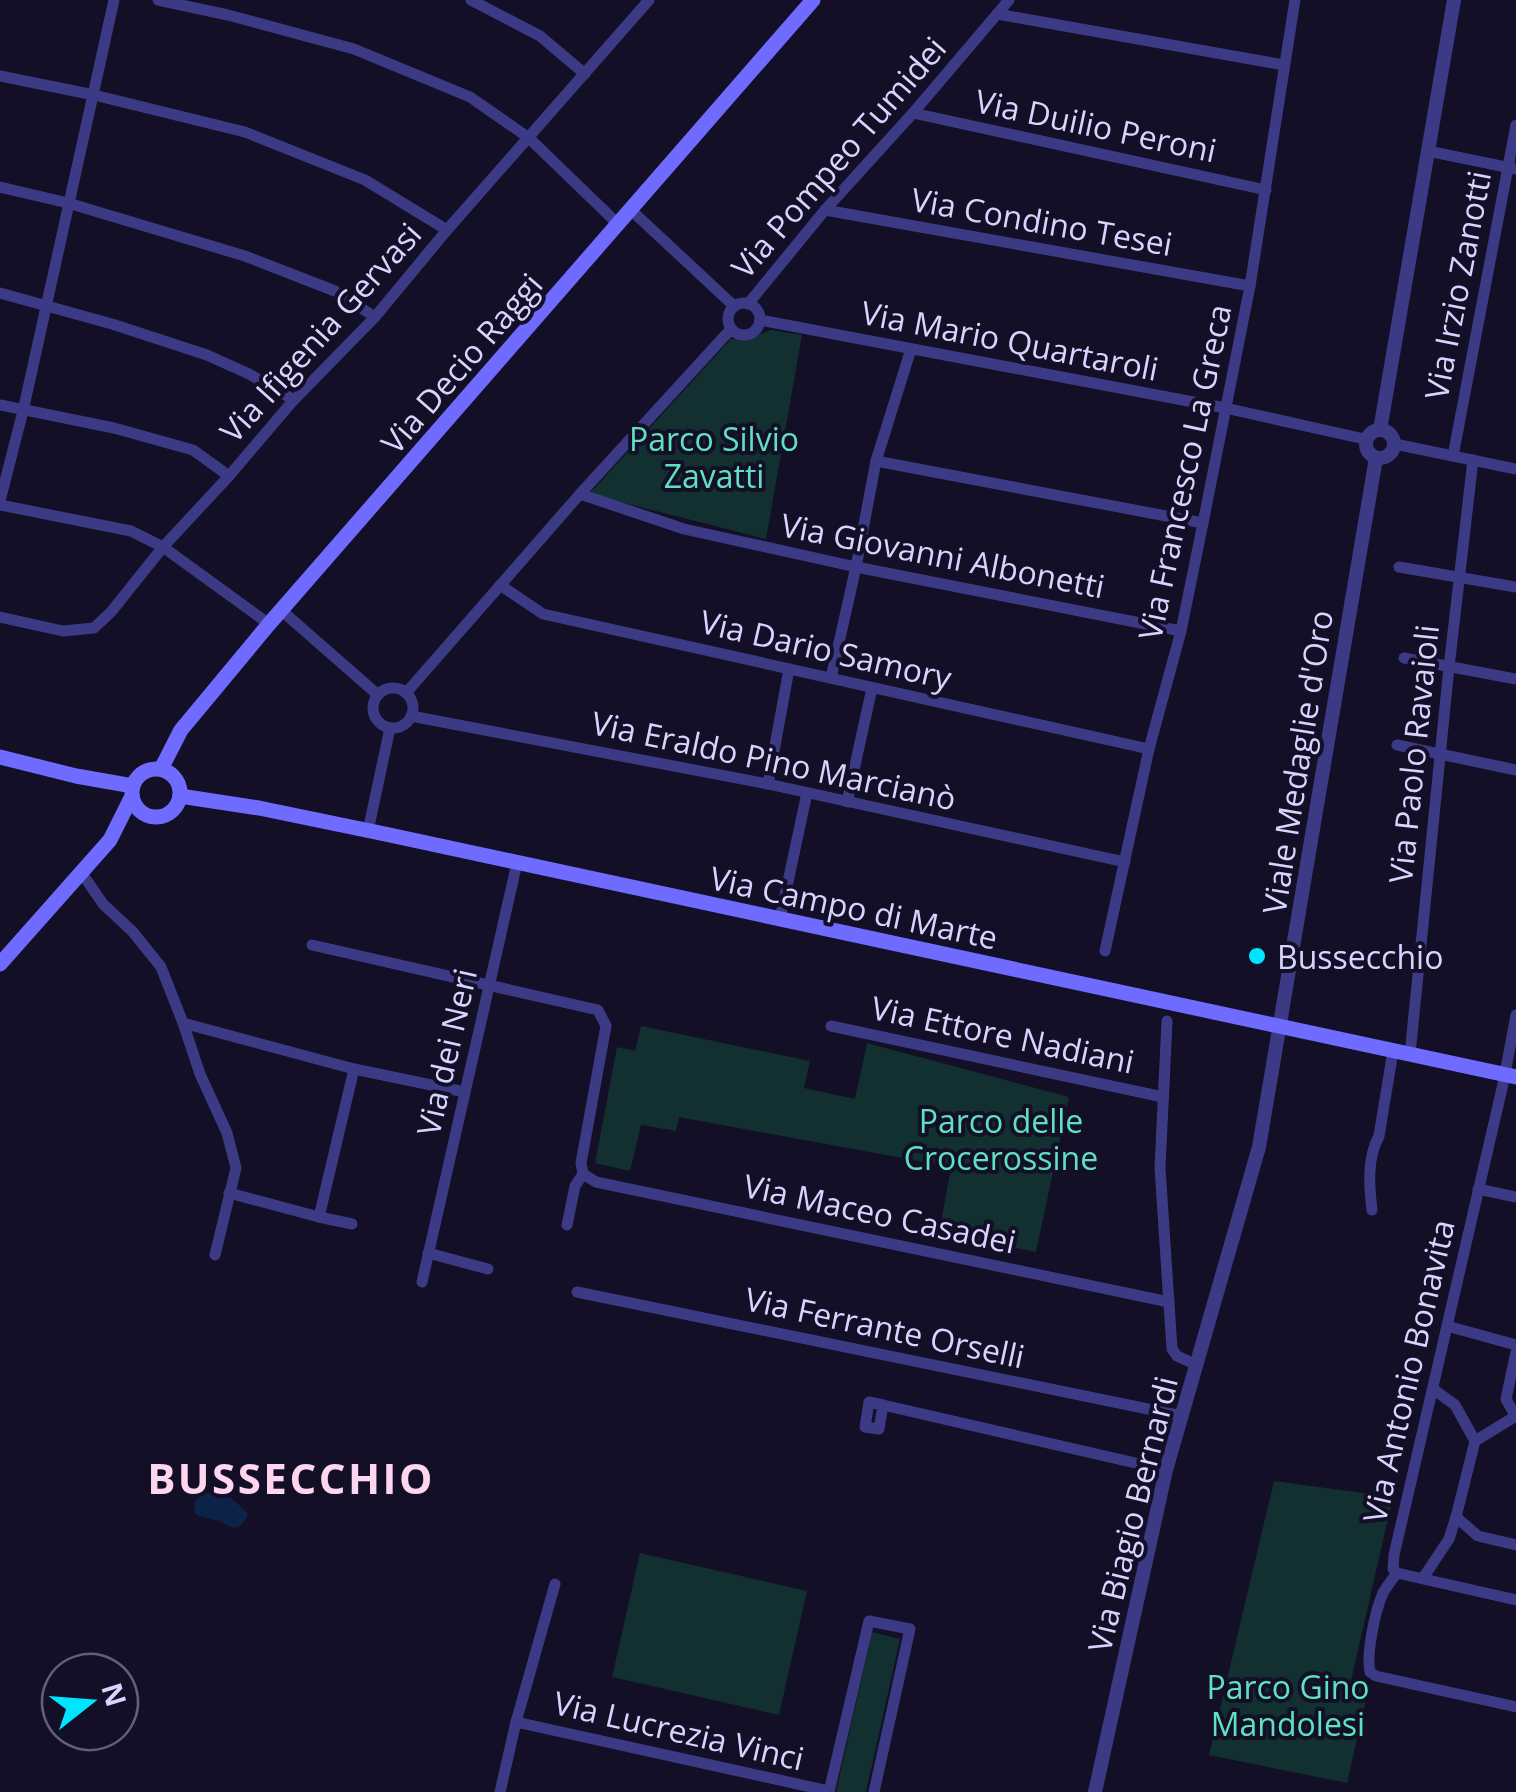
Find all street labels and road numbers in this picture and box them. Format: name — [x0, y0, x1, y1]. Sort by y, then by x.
street label: Via Pompeo Tumidei — [721, 27, 955, 287]
street label: Via Duilio Peroni — [972, 78, 1220, 172]
street label: Via Irzio Zanotti — [1414, 167, 1500, 403]
street label: Via Condino Tesei — [908, 177, 1176, 265]
street label: Via Ifigenia Gervasi — [210, 213, 430, 451]
street label: Via Decio Raggi — [371, 264, 551, 462]
street label: Via Mario Quartaroli — [858, 290, 1162, 390]
street label: Via Francesco La Greca — [1127, 300, 1241, 644]
street label: Via Giovanni Albonetti — [777, 503, 1109, 607]
street label: Via Dario Samory — [696, 599, 957, 699]
street label: Viale Medaglie d'Oro — [1252, 607, 1342, 917]
street label: Via Paolo Ravaioli — [1378, 622, 1448, 886]
street label: Via Eraldo Pino Marcianò — [588, 700, 960, 820]
street label: Via Campo di Marte — [706, 856, 1002, 958]
street label: Via dei Neri — [406, 964, 486, 1140]
street label: Via Ettore Nadiani — [868, 985, 1138, 1083]
street label: Via Maceo Casadei — [740, 1163, 1020, 1263]
street label: Via Antonio Bonavita — [1352, 1215, 1464, 1527]
street label: Via Ferrante Orselli — [741, 1276, 1029, 1378]
street label: Via Biagio Bernardi — [1077, 1372, 1187, 1656]
street label: Via Lucrezia Vinci — [550, 1680, 808, 1780]

